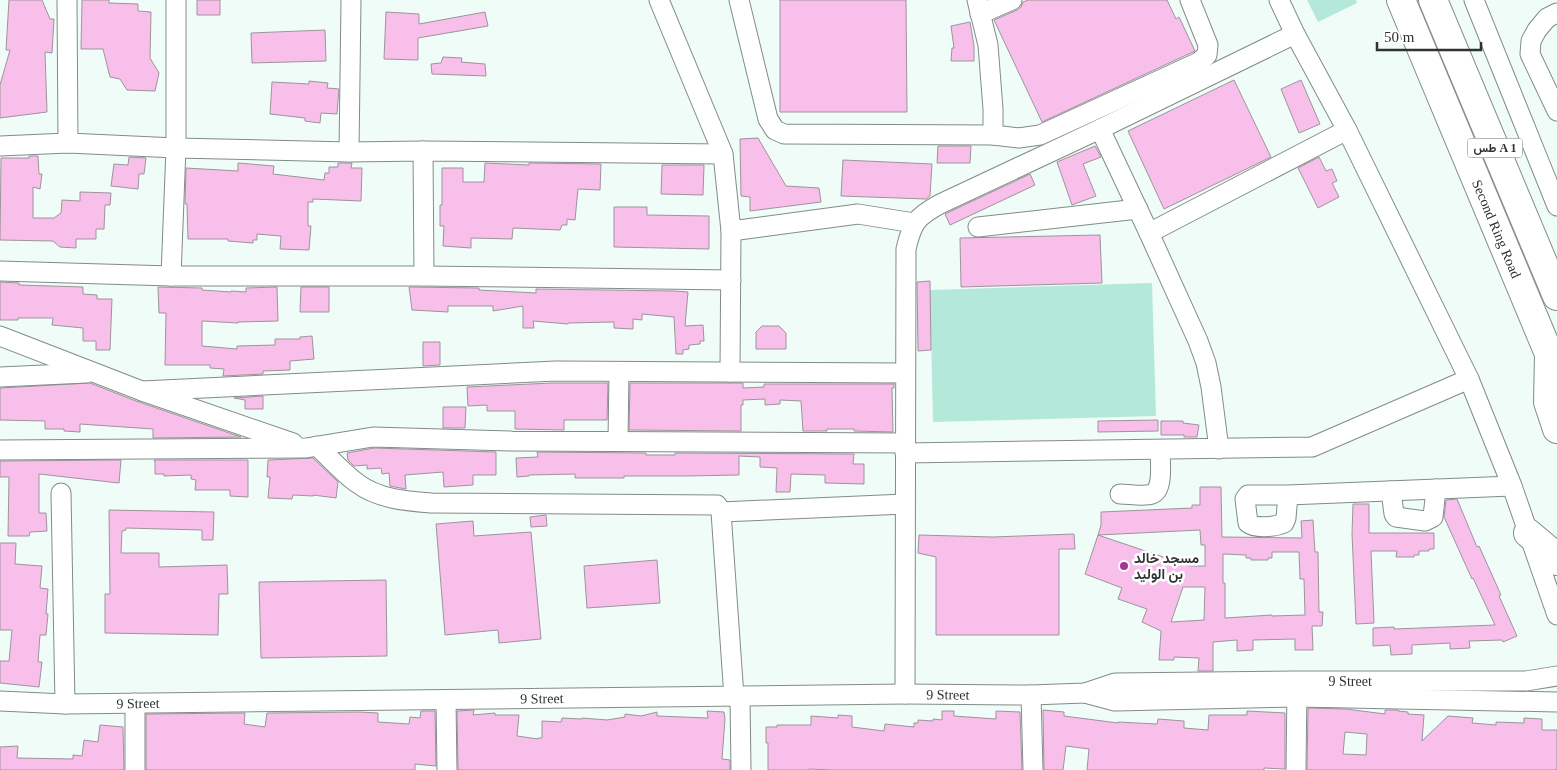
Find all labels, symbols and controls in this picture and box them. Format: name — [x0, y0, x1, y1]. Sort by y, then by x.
scale bar — [1377, 20, 1481, 52]
text: 50 m — [1384, 29, 1415, 45]
road number: طس A 1 — [1468, 138, 1522, 158]
street label: Second Ring Road — [1469, 178, 1523, 280]
place label: مسجد خالد بن الوليد — [1134, 551, 1200, 583]
marker: مسجد خالد بن الوليد — [1118, 560, 1130, 572]
street label: 9 Street — [1329, 674, 1372, 689]
street label: 9 Street — [926, 687, 970, 703]
street label: 9 Street — [520, 691, 564, 707]
street label: 9 Street — [116, 696, 160, 711]

